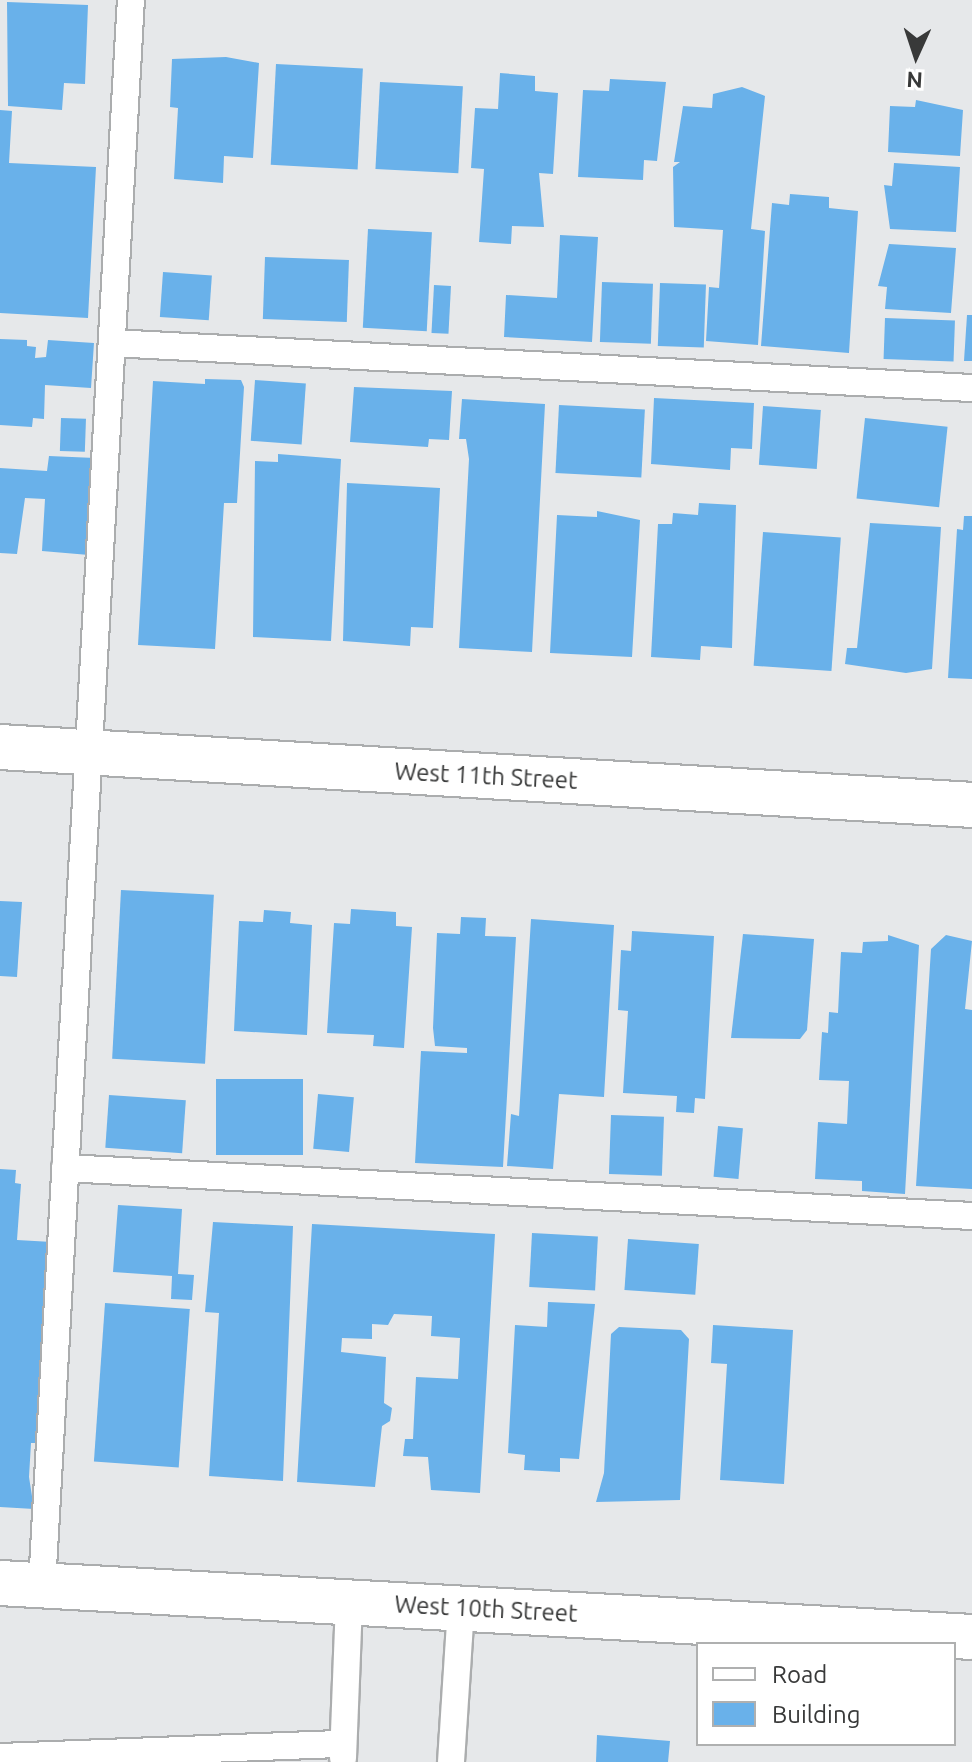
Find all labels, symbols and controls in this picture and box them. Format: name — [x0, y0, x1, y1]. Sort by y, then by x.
north arrow — [876, 16, 956, 96]
text: N — [906, 68, 924, 93]
street label: West 11th Street — [394, 757, 578, 795]
street label: West 10th Street — [394, 1590, 578, 1628]
legend — [696, 1642, 956, 1746]
text: Road — [772, 1661, 827, 1688]
text: Building — [772, 1701, 860, 1728]

